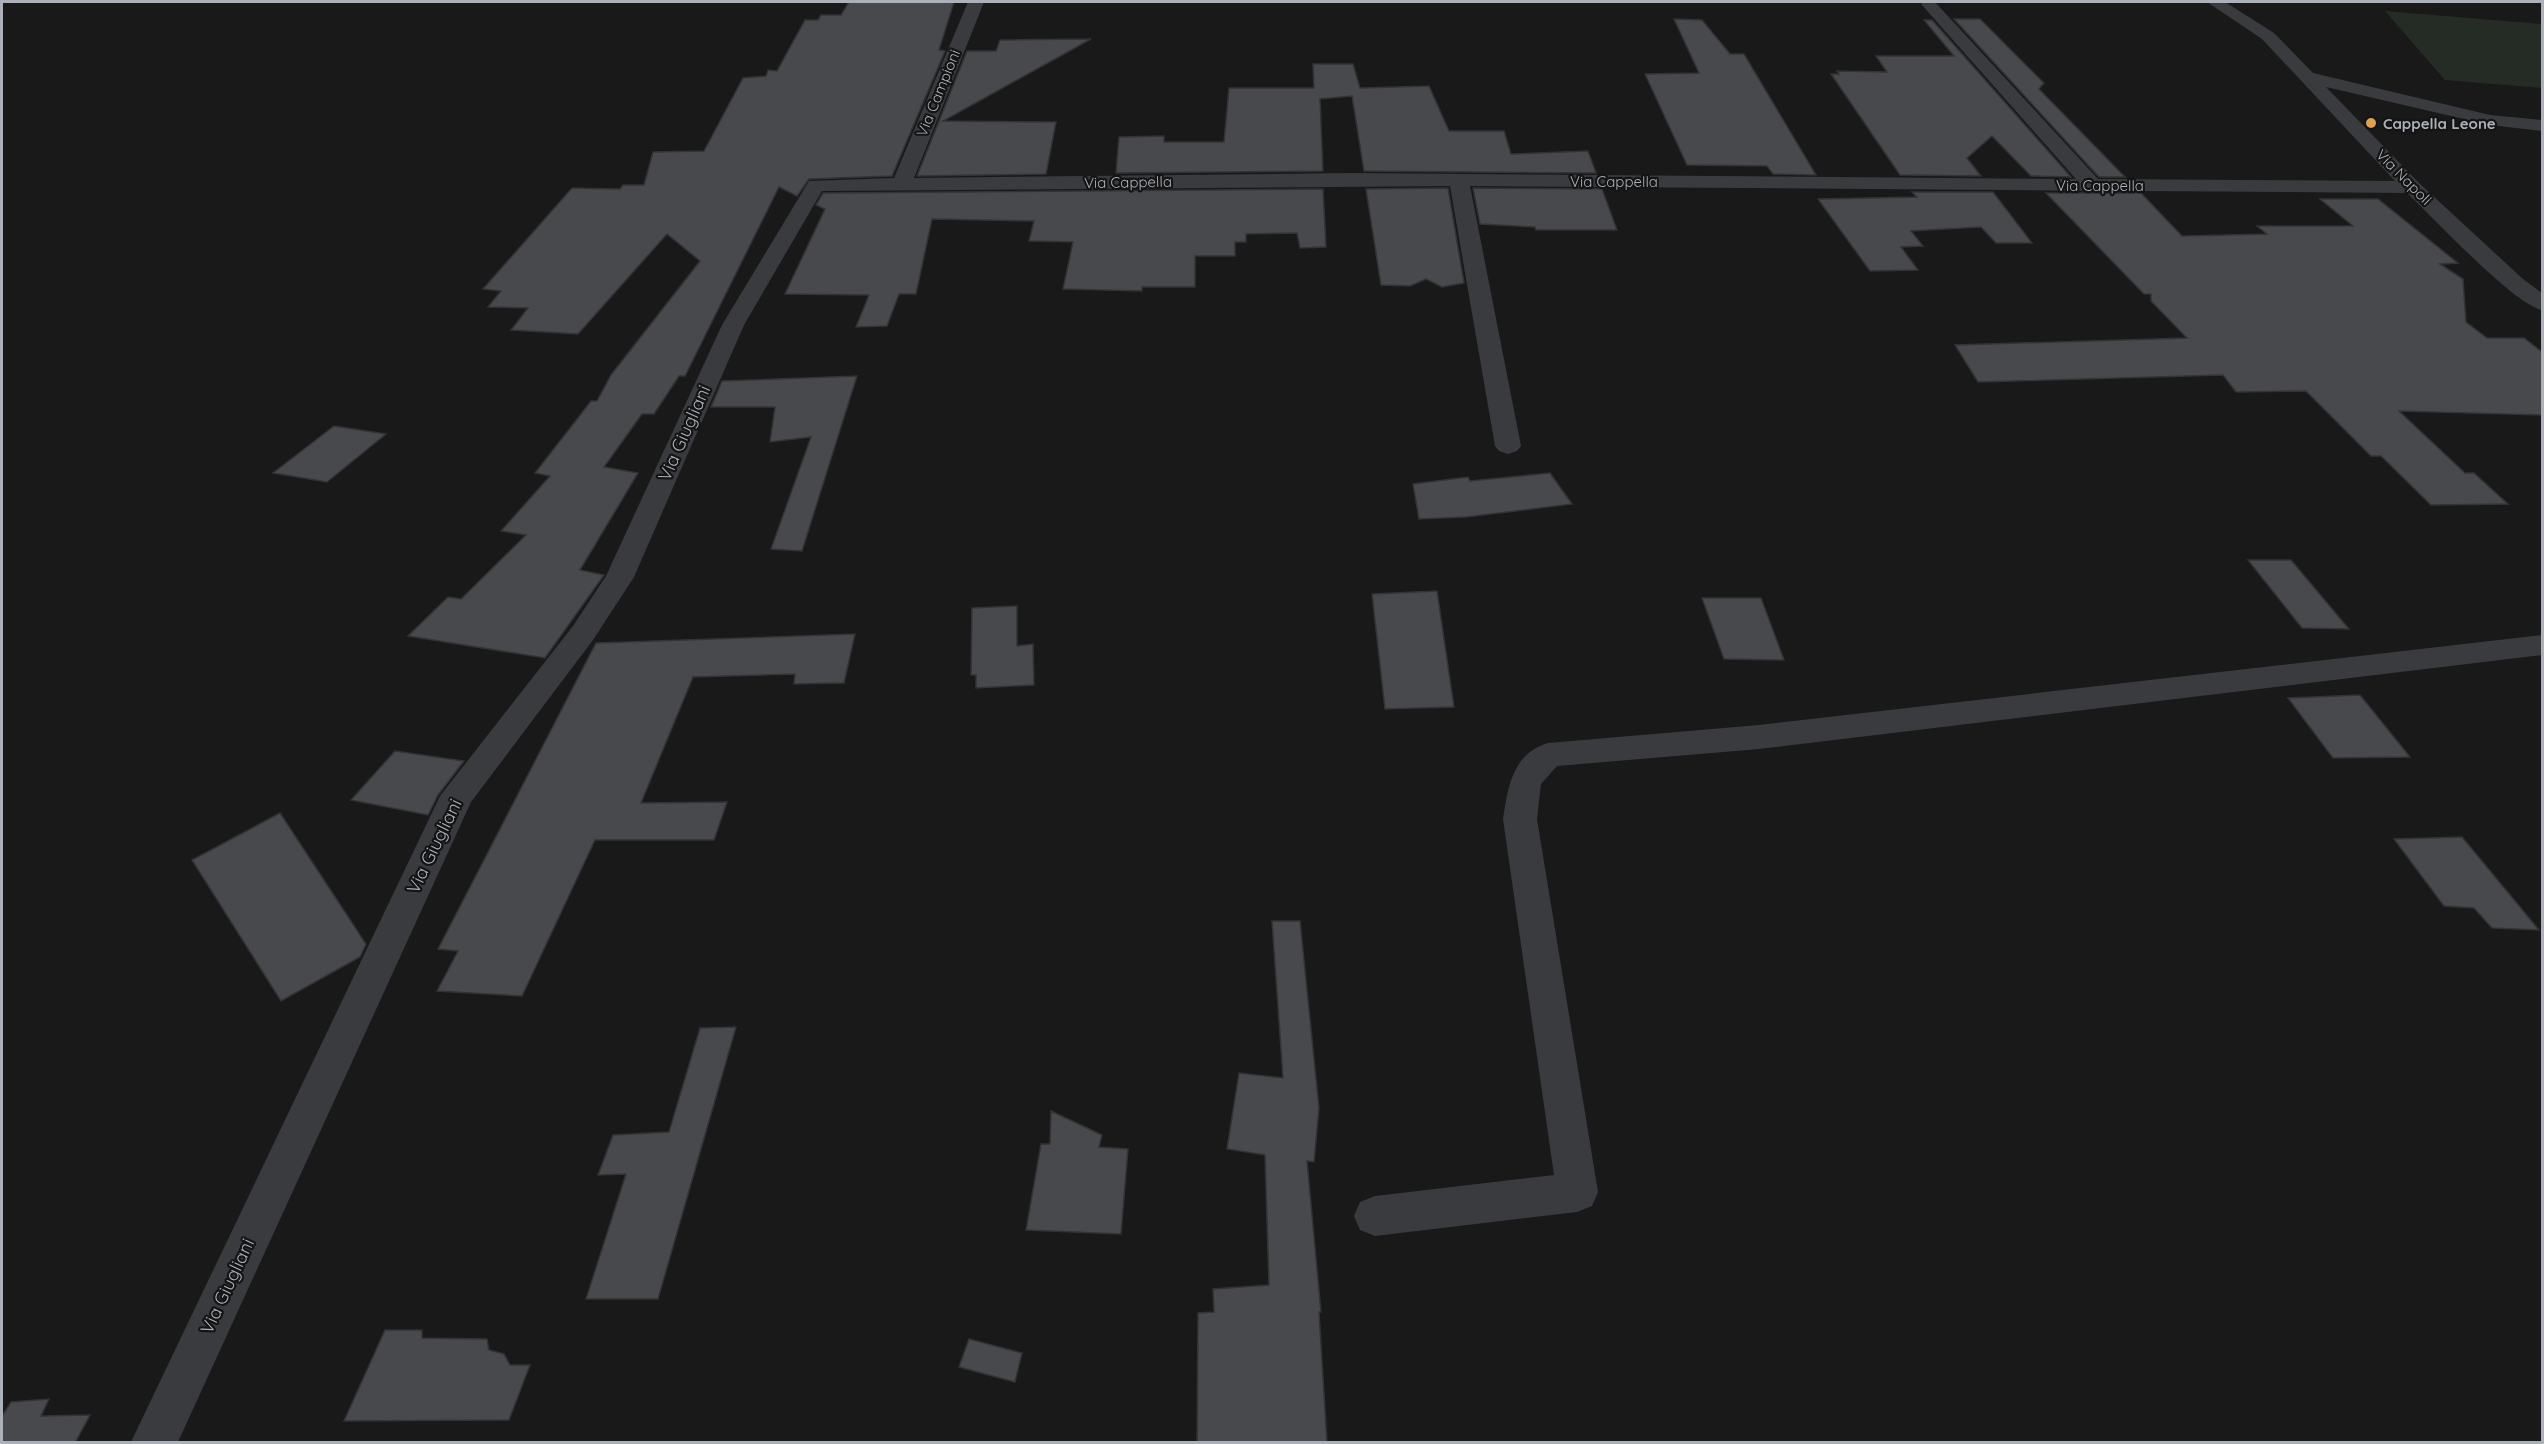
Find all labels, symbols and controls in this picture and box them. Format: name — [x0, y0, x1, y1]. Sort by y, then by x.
street label: Via Campioni — [912, 47, 964, 139]
place label: Cappella Leone — [2383, 114, 2496, 133]
marker: Cappella Leone — [2364, 116, 2378, 130]
street label: Via Napoli — [2372, 145, 2436, 209]
street label: Via Cappella — [1084, 172, 1172, 192]
street label: Via Cappella — [1570, 172, 1658, 191]
street label: Via Cappella — [2056, 176, 2144, 195]
street label: Via Giugliani — [653, 382, 715, 484]
street label: Via Giugliani — [401, 795, 467, 897]
street label: Via Giugliani — [195, 1235, 259, 1337]

